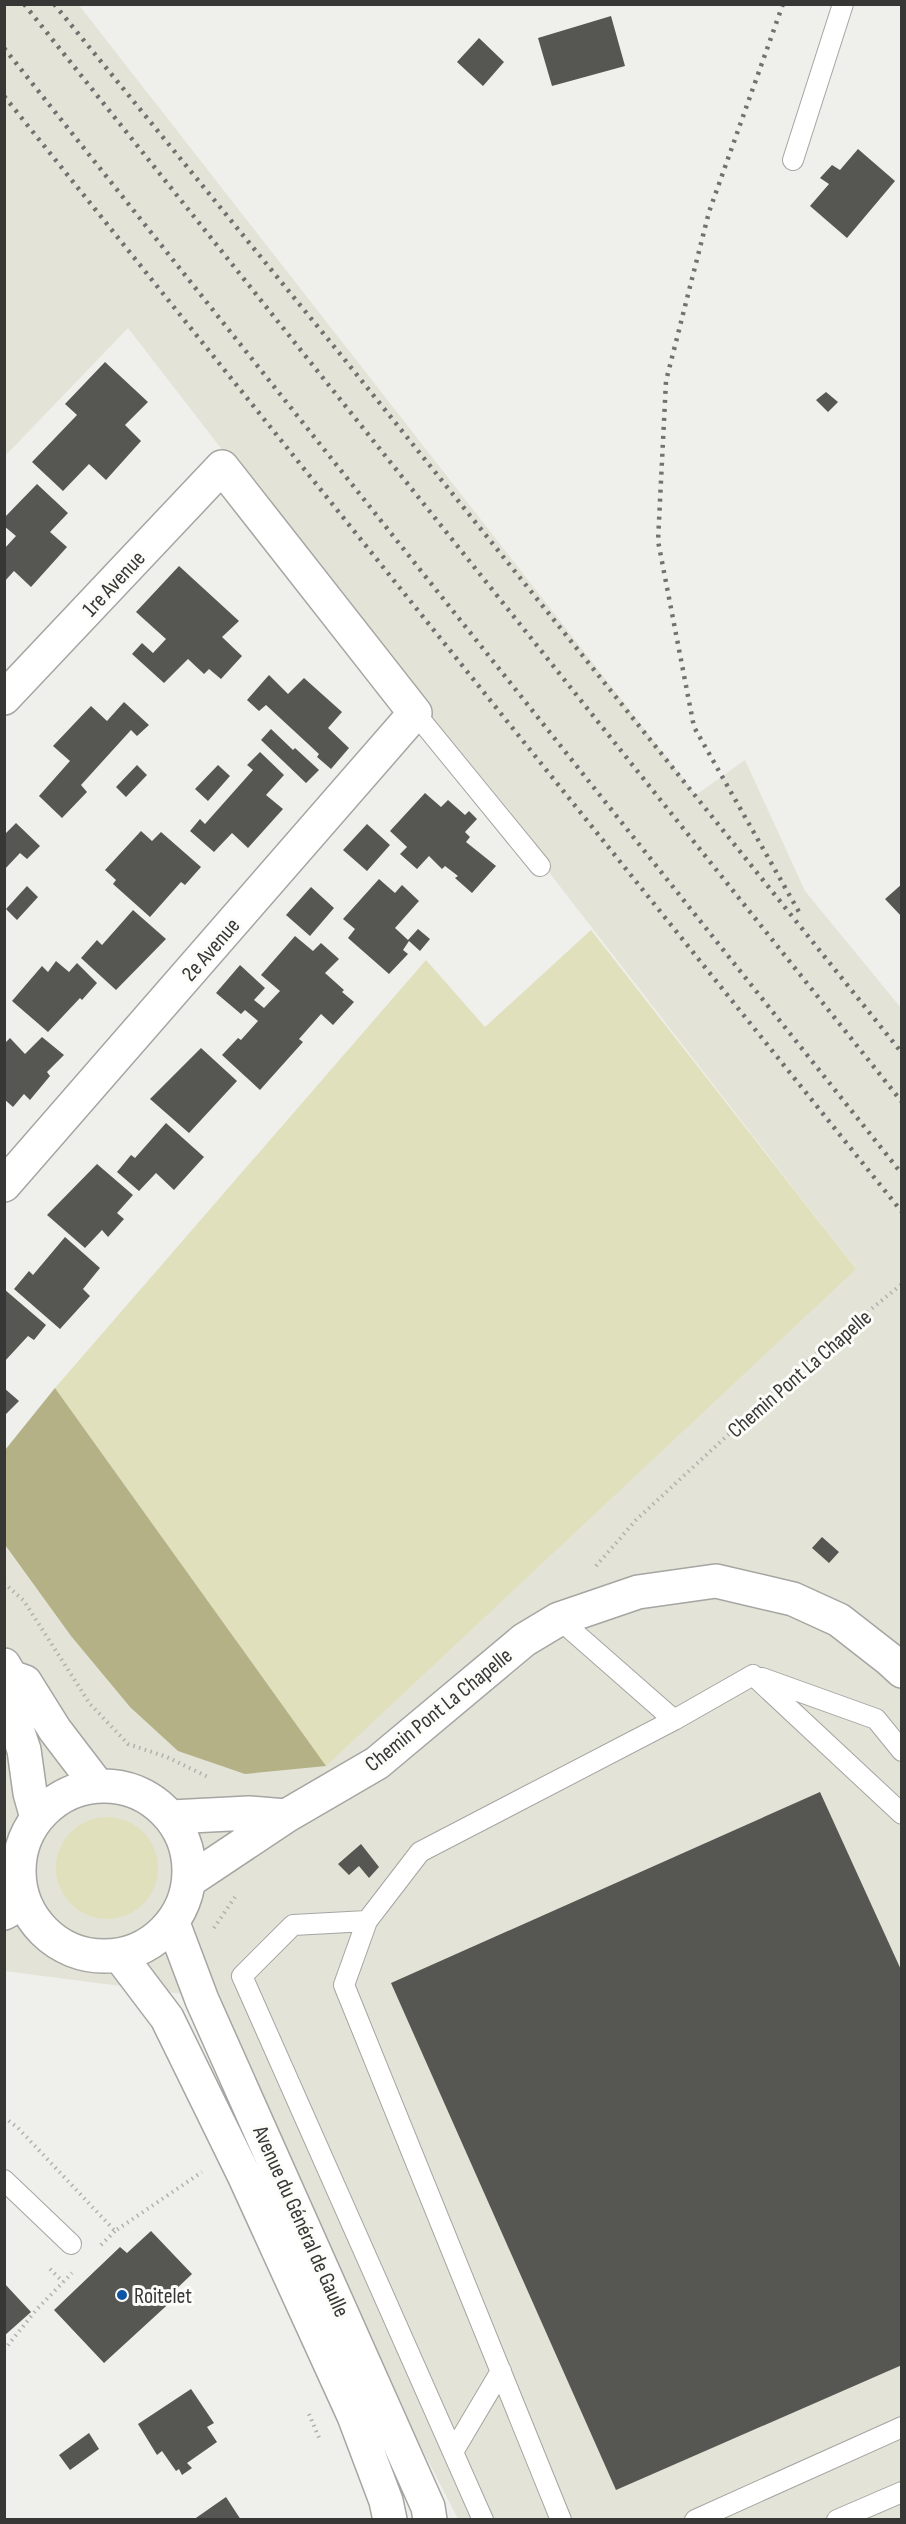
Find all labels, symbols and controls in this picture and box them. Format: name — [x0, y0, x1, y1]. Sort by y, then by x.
street label: 1re Avenue — [77, 545, 151, 623]
street label: 2e Avenue — [176, 913, 246, 987]
street label: Chemin Pont La Chapelle — [722, 1304, 877, 1444]
street label: Chemin Pont La Chapelle — [360, 1642, 518, 1778]
street label: Avenue du Général de Gaulle — [246, 2121, 355, 2321]
place label: Roitelet — [134, 2283, 192, 2310]
marker: Roitelet — [115, 2288, 129, 2302]

